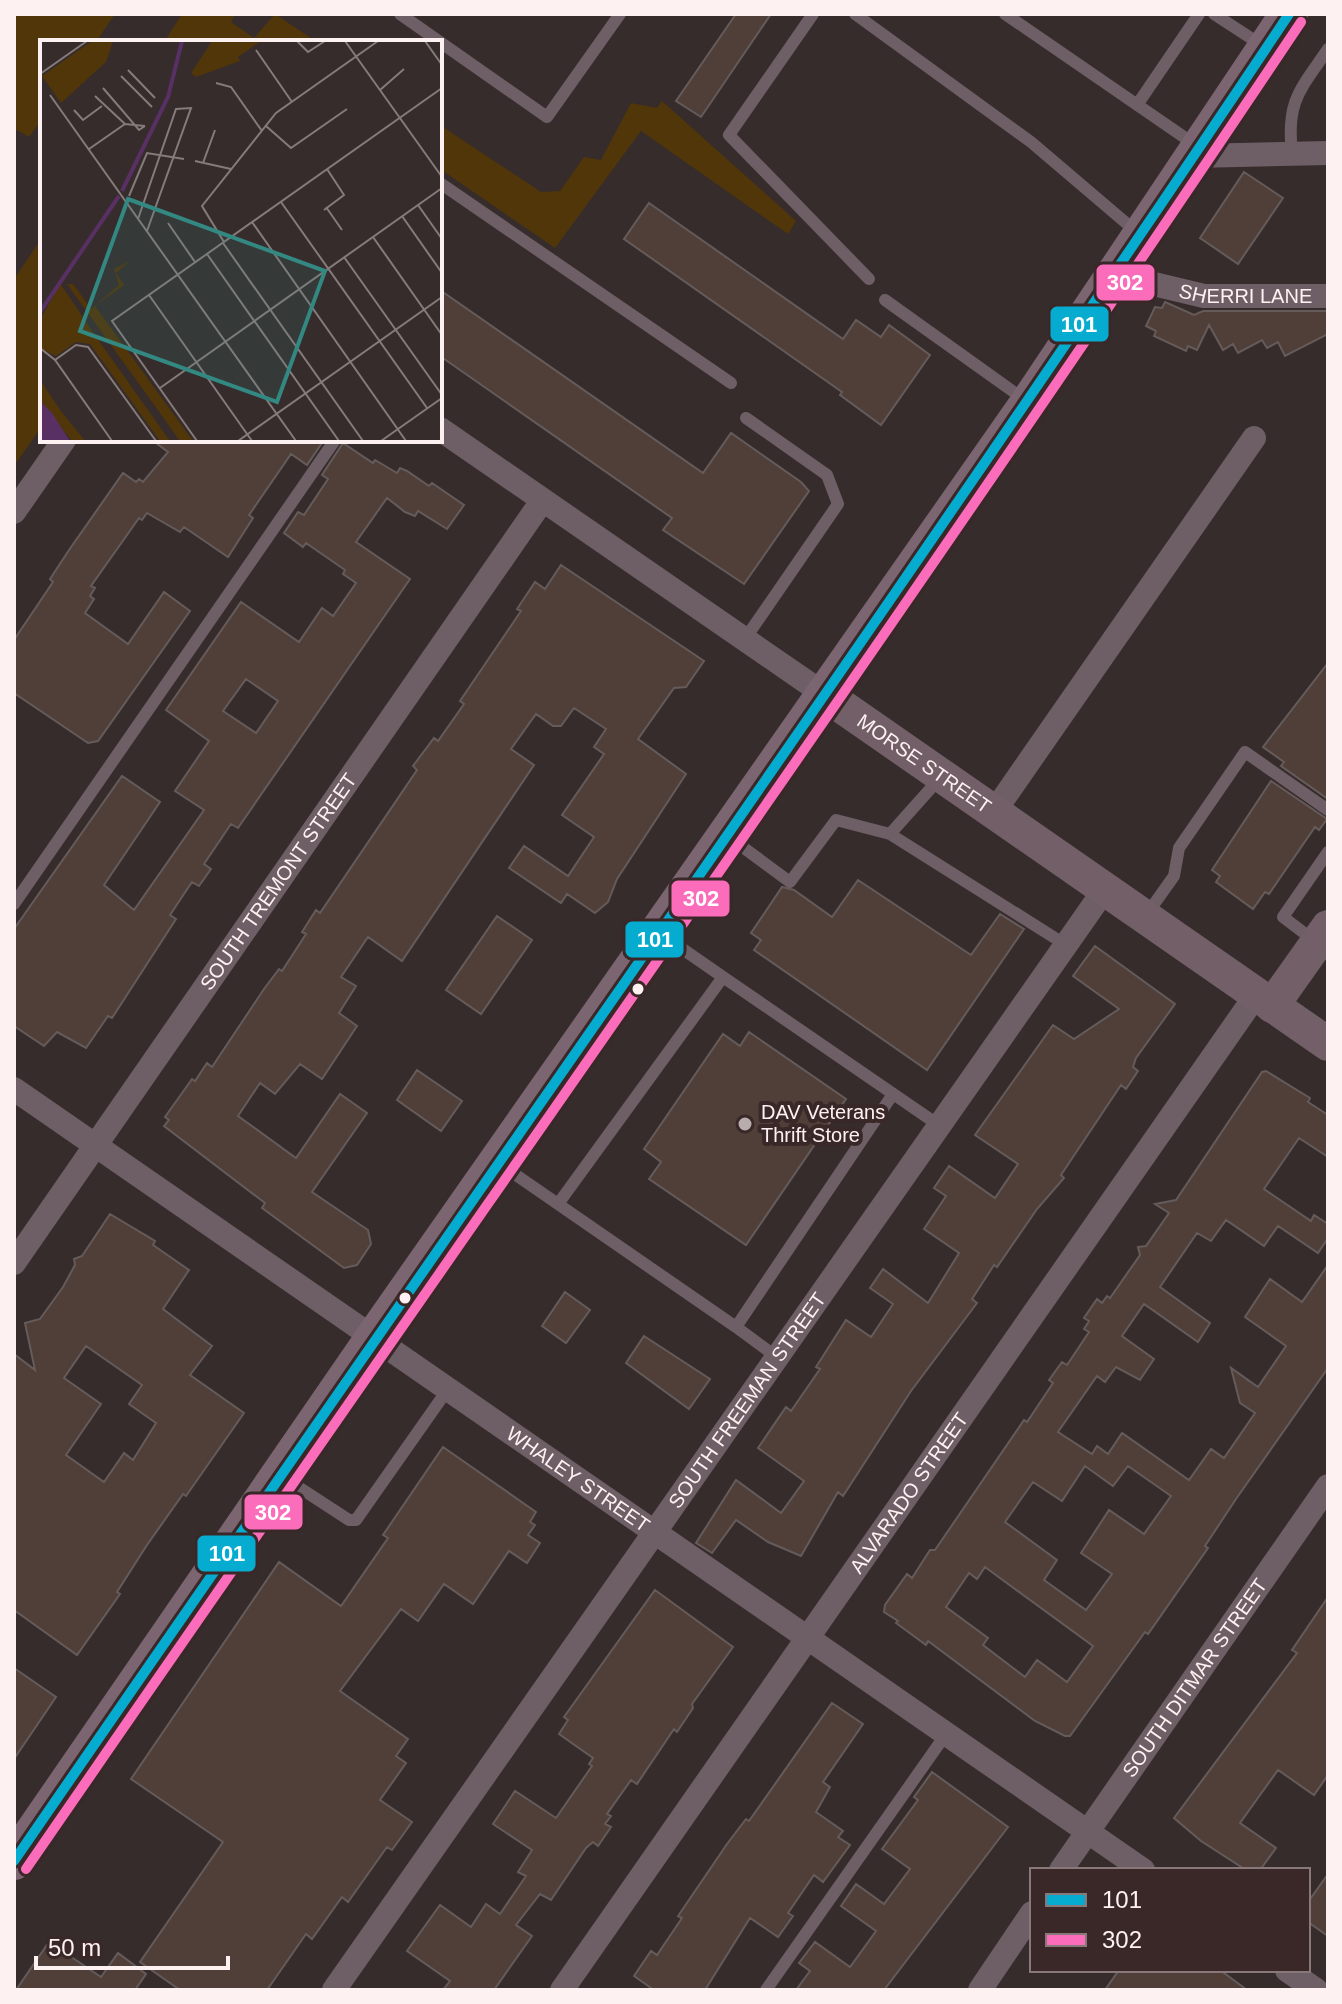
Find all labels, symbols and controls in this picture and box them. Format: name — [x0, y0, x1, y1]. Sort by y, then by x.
inset map — [40, 40, 442, 442]
line badge: 302 — [1095, 263, 1156, 302]
text: 302 — [1107, 270, 1143, 295]
street label: SHERRI LANE — [1177, 279, 1312, 307]
line badge: 101 — [1049, 305, 1110, 343]
text: 101 — [1061, 312, 1097, 337]
street label: MORSE STREET — [853, 710, 995, 818]
street label: SOUTH TREMONT STREET — [196, 769, 361, 994]
line badge: 302 — [670, 879, 731, 918]
text: 302 — [683, 886, 719, 911]
line badge: 101 — [624, 920, 685, 959]
text: 101 — [637, 927, 673, 952]
unlabelled marker — [630, 981, 646, 997]
place label: DAV Veterans Thrift Store — [761, 1101, 885, 1146]
marker: DAV Veterans Thrift Store — [736, 1115, 754, 1133]
street label: SOUTH FREEMAN STREET — [664, 1288, 830, 1512]
unlabelled marker — [397, 1290, 413, 1306]
street label: ALVARADO STREET — [845, 1409, 972, 1577]
street label: WHALEY STREET — [503, 1422, 654, 1536]
line badge: 302 — [243, 1493, 304, 1531]
text: 302 — [255, 1500, 291, 1525]
line badge: 101 — [196, 1534, 257, 1573]
text: 101 — [209, 1541, 245, 1566]
street label: SOUTH DITMAR STREET — [1118, 1574, 1271, 1781]
legend — [1030, 1868, 1310, 1972]
text: 101 — [1102, 1886, 1142, 1913]
scale bar — [36, 1920, 228, 1970]
text: 302 — [1102, 1926, 1142, 1953]
text: 50 m — [48, 1934, 101, 1961]

